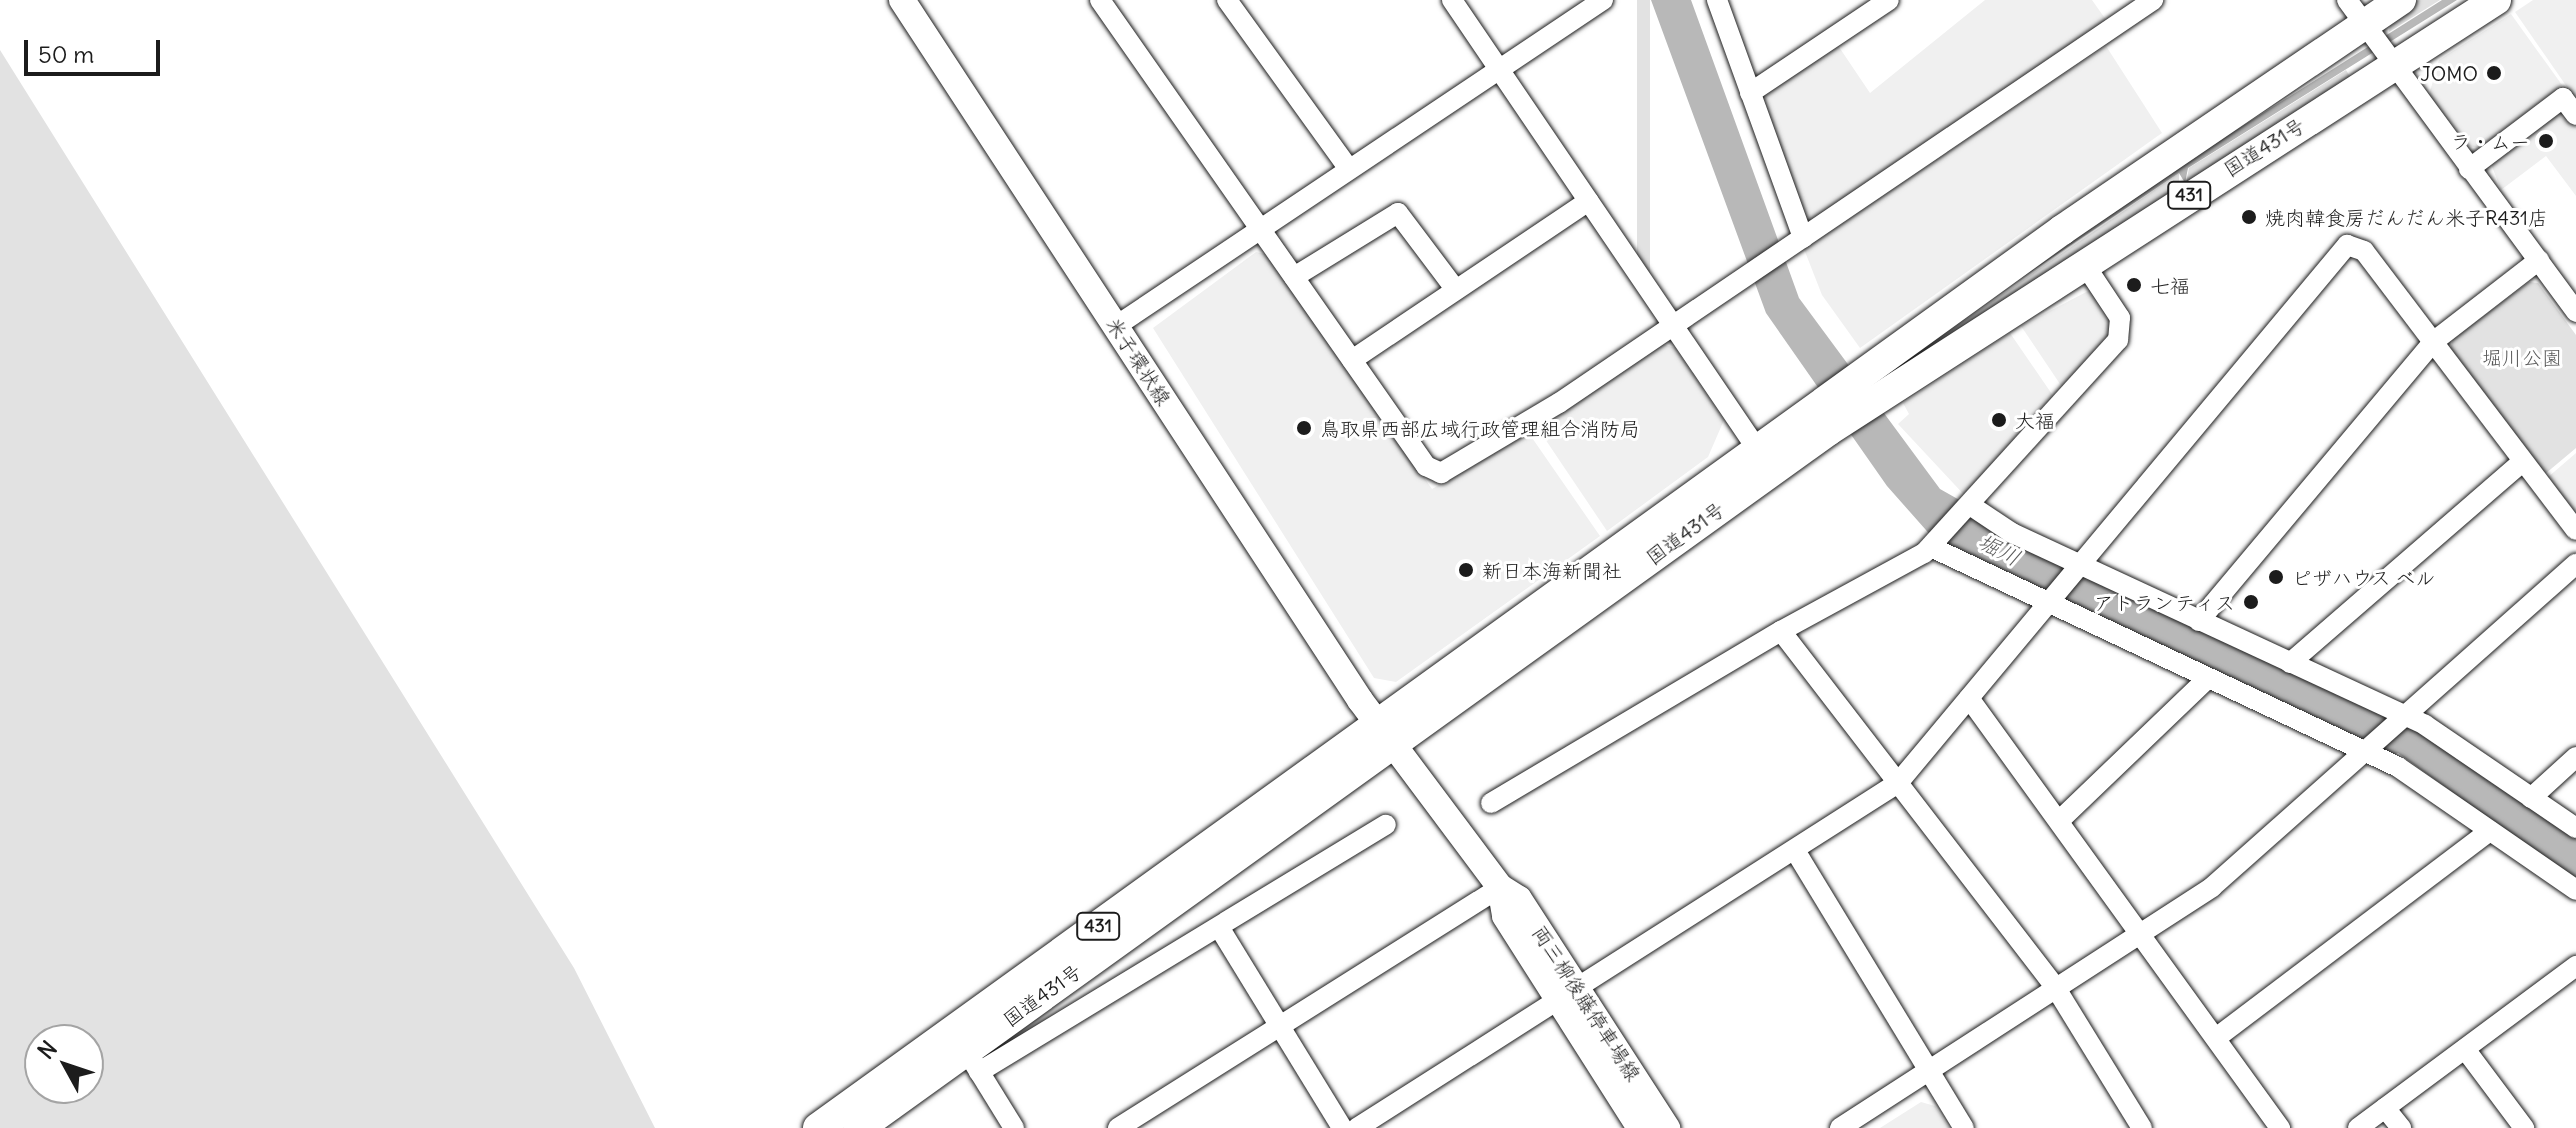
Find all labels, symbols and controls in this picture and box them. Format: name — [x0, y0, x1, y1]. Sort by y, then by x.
scale bar — [28, 24, 164, 74]
text: 50 m — [38, 39, 94, 69]
place label: JOMO — [2420, 61, 2478, 85]
marker: JOMO — [2485, 64, 2503, 82]
street label: 国道431号 — [2219, 113, 2309, 181]
place label: ラ・ムー — [2451, 129, 2530, 153]
marker: ラ・ムー — [2537, 132, 2555, 150]
road number: 431 — [2167, 181, 2211, 209]
place label: 焼肉韓食房だんだん米子R431店 — [2265, 205, 2548, 229]
marker: 焼肉韓食房だんだん米子R431店 — [2240, 208, 2258, 226]
place label: 七福 — [2150, 273, 2190, 297]
marker: 七福 — [2125, 276, 2143, 294]
street label: 米子環状線 — [1102, 313, 1176, 409]
park label: 堀川公園 — [2482, 345, 2562, 369]
place label: 大福 — [2015, 408, 2055, 432]
marker: 大福 — [1990, 411, 2008, 429]
place label: 鳥取県西部広域行政管理組合消防局 — [1320, 416, 1640, 440]
marker: 鳥取県西部広域行政管理組合消防局 — [1295, 419, 1313, 437]
street label: 国道431号 — [1641, 497, 1729, 569]
water label: 堀川 — [1973, 528, 2025, 572]
place label: 新日本海新聞社 — [1482, 558, 1622, 582]
marker: 新日本海新聞社 — [1457, 561, 1475, 579]
place label: ピザハウス ベル — [2292, 565, 2437, 589]
marker: ピザハウス ベル — [2267, 568, 2285, 586]
place label: アトランティス — [2095, 590, 2235, 614]
marker: アトランティス — [2242, 593, 2260, 611]
road number: 431 — [1076, 912, 1120, 940]
street label: 両三柳後藤停車場線 — [1528, 921, 1646, 1085]
street label: 国道431号 — [998, 959, 1086, 1031]
north arrow — [24, 1024, 104, 1104]
text: N — [32, 1035, 63, 1065]

